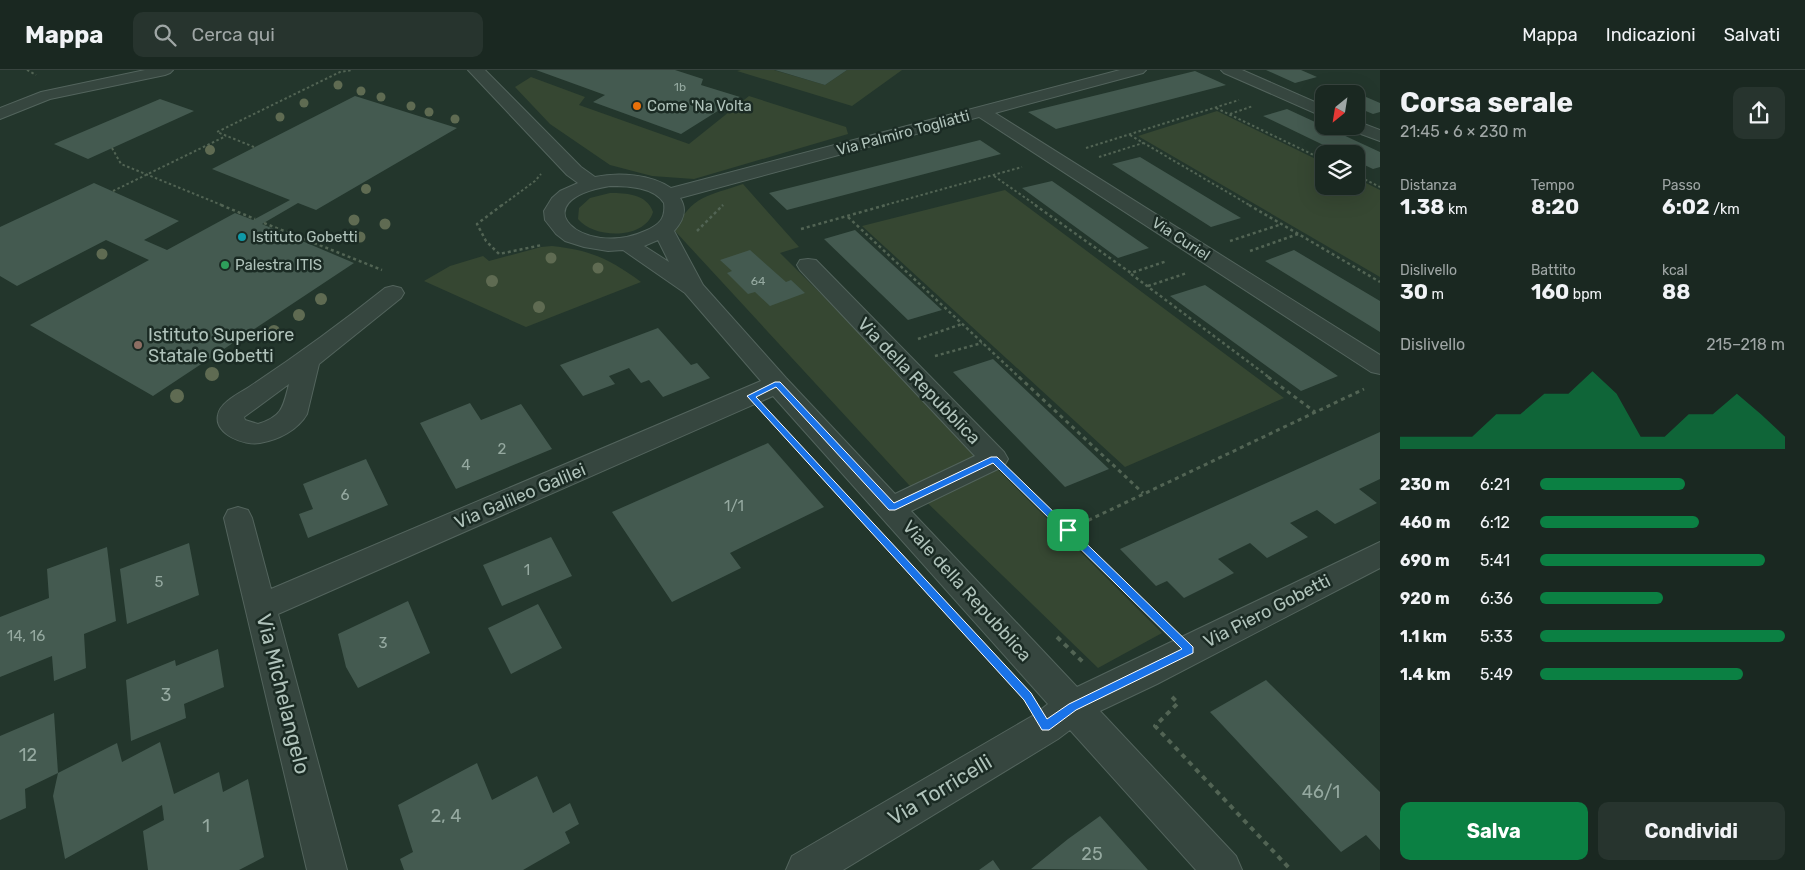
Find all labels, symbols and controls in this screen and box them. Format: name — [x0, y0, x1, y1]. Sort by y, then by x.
search box — [133, 12, 483, 57]
text: Mappa — [25, 21, 103, 49]
icon: search — [151, 21, 179, 49]
text: Cerca qui — [191, 23, 275, 46]
text: Mappa — [1522, 24, 1578, 46]
text: Indicazioni — [1606, 24, 1696, 46]
text: Salvati — [1724, 24, 1780, 46]
house number: 1b — [674, 80, 686, 94]
north arrow — [1315, 85, 1365, 135]
map controls — [1315, 85, 1365, 195]
text: Corsa serale — [1400, 86, 1573, 119]
button: share — [1733, 87, 1785, 139]
place label: Come 'Na Volta — [647, 97, 752, 115]
marker: Come 'Na Volta — [631, 100, 643, 112]
street label: Via Palmiro Togliatti — [835, 107, 971, 159]
text: 21:45 · 6 × 230 m — [1400, 122, 1527, 141]
button: layers — [1315, 145, 1365, 195]
text: Distanza — [1400, 177, 1457, 194]
text: Tempo — [1531, 177, 1574, 194]
text: Passo — [1662, 177, 1701, 194]
text: 1.38 — [1400, 194, 1444, 219]
text: 8:20 — [1531, 194, 1579, 219]
text: 6:02 — [1662, 194, 1710, 219]
text: km — [1444, 201, 1468, 218]
text: /km — [1710, 201, 1740, 218]
street label: Via Curiel — [1149, 214, 1213, 264]
place label: Istituto Gobetti — [252, 228, 358, 246]
marker: Istituto Gobetti — [236, 231, 248, 243]
place label: Palestra ITIS — [235, 256, 322, 274]
marker: Palestra ITIS — [219, 259, 231, 271]
text: Dislivello — [1400, 262, 1457, 279]
text: Battito — [1531, 262, 1576, 279]
text: kcal — [1662, 262, 1688, 279]
house number: 64 — [751, 274, 766, 288]
text: 30 — [1400, 279, 1428, 304]
text: 160 — [1531, 279, 1569, 304]
text: 88 — [1662, 279, 1690, 304]
text: m — [1428, 286, 1444, 303]
text: bpm — [1569, 286, 1602, 303]
street label: Via della Repubblica — [853, 313, 985, 449]
place label: Istituto Superiore Statale Gobetti — [148, 324, 294, 367]
text: Dislivello — [1400, 335, 1465, 354]
text: 215–218 m — [1706, 335, 1785, 354]
marker: Istituto Superiore Statale Gobetti — [132, 339, 144, 351]
house number: 2 — [498, 440, 507, 458]
house number: 4 — [461, 456, 471, 474]
street label: Via Galileo Galilei — [451, 458, 589, 534]
text: 230 m — [1400, 475, 1450, 494]
text: 6:21 — [1480, 475, 1510, 494]
house number: 6 — [340, 486, 350, 504]
house number: 1/1 — [724, 497, 744, 515]
pin — [1047, 509, 1089, 551]
text: 460 m — [1400, 513, 1450, 532]
text: 6:12 — [1480, 513, 1510, 532]
street label: Viale della Repubblica — [898, 516, 1036, 666]
icon: arrive — [1054, 516, 1082, 544]
text: 690 m — [1400, 551, 1450, 570]
text: 5:41 — [1480, 551, 1510, 570]
house number: 1 — [524, 561, 530, 579]
street label: Via Piero Gobetti — [1200, 570, 1334, 652]
house number: 5 — [155, 573, 164, 591]
text: 920 m — [1400, 589, 1450, 608]
text: 6:36 — [1480, 589, 1513, 608]
street label: Via Michelangelo — [251, 611, 315, 777]
house number: 14, 16 — [7, 627, 45, 645]
text: 1.1 km — [1400, 627, 1447, 646]
text: 5:33 — [1480, 627, 1513, 646]
house number: 3 — [378, 634, 388, 652]
text: 1.4 km — [1400, 665, 1451, 684]
text: 5:49 — [1480, 665, 1513, 684]
house number: 3 — [161, 684, 171, 706]
house number: 12 — [19, 744, 37, 766]
street label: Via Torricelli — [883, 749, 996, 830]
house number: 46/1 — [1302, 781, 1340, 803]
button: Salva — [1400, 802, 1588, 860]
button: Condividi — [1598, 802, 1785, 860]
house number: 2, 4 — [431, 805, 461, 827]
house number: 1 — [202, 815, 210, 837]
house number: 25 — [1081, 843, 1103, 865]

